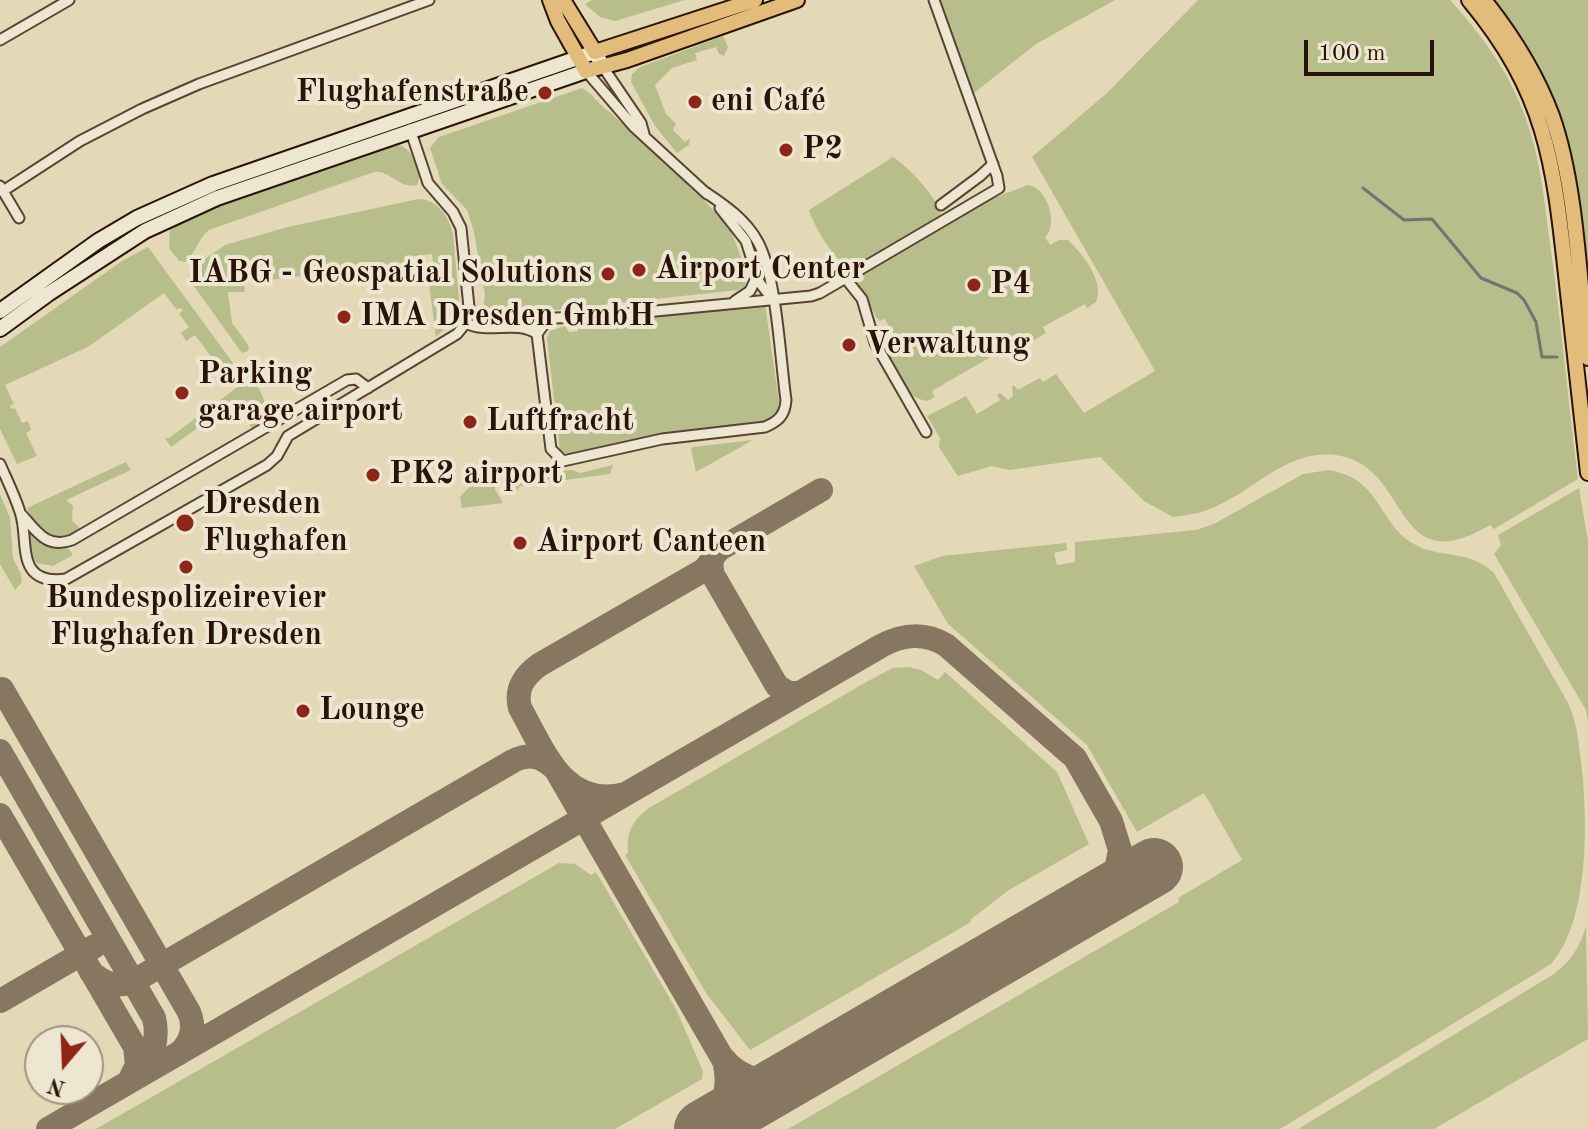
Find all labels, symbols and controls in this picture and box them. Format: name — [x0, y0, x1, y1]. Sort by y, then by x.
scale bar — [1308, 24, 1438, 74]
text: 100 m — [1318, 42, 1386, 66]
place label: Flughafenstraße — [296, 74, 529, 112]
place label: eni Café — [711, 83, 826, 121]
marker: Flughafenstraße — [536, 84, 554, 102]
marker: eni Café — [686, 93, 704, 111]
place label: P2 — [802, 131, 843, 169]
marker: P2 — [777, 141, 795, 159]
place label: Airport Center — [655, 251, 865, 289]
place label: IABG - Geospatial Solutions — [188, 255, 592, 293]
marker: Airport Center — [630, 261, 648, 279]
marker: IABG - Geospatial Solutions — [599, 265, 617, 283]
place label: P4 — [990, 266, 1031, 304]
marker: P4 — [965, 276, 983, 294]
place label: IMA Dresden GmbH — [360, 298, 655, 336]
marker: IMA Dresden GmbH — [335, 308, 353, 326]
place label: Verwaltung — [865, 326, 1030, 364]
marker: Verwaltung — [840, 336, 858, 354]
place label: Parking garage airport — [198, 356, 403, 431]
marker: Parking garage airport — [173, 384, 191, 402]
place label: Luftfracht — [486, 403, 634, 441]
marker: Luftfracht — [461, 413, 479, 431]
place label: PK2 airport — [389, 456, 562, 494]
marker: PK2 airport — [364, 466, 382, 484]
place label: Dresden Flughafen — [203, 486, 348, 561]
marker: Dresden Flughafen — [174, 512, 196, 534]
place label: Airport Canteen — [536, 524, 766, 562]
marker: Airport Canteen — [511, 534, 529, 552]
marker: Bundespolizeirevier Flughafen Dresden — [177, 558, 195, 576]
place label: Bundespolizeirevier Flughafen Dresden — [46, 580, 326, 655]
place label: Lounge — [319, 692, 425, 730]
marker: Lounge — [294, 702, 312, 720]
north arrow — [24, 1025, 104, 1105]
text: N — [45, 1073, 68, 1099]

